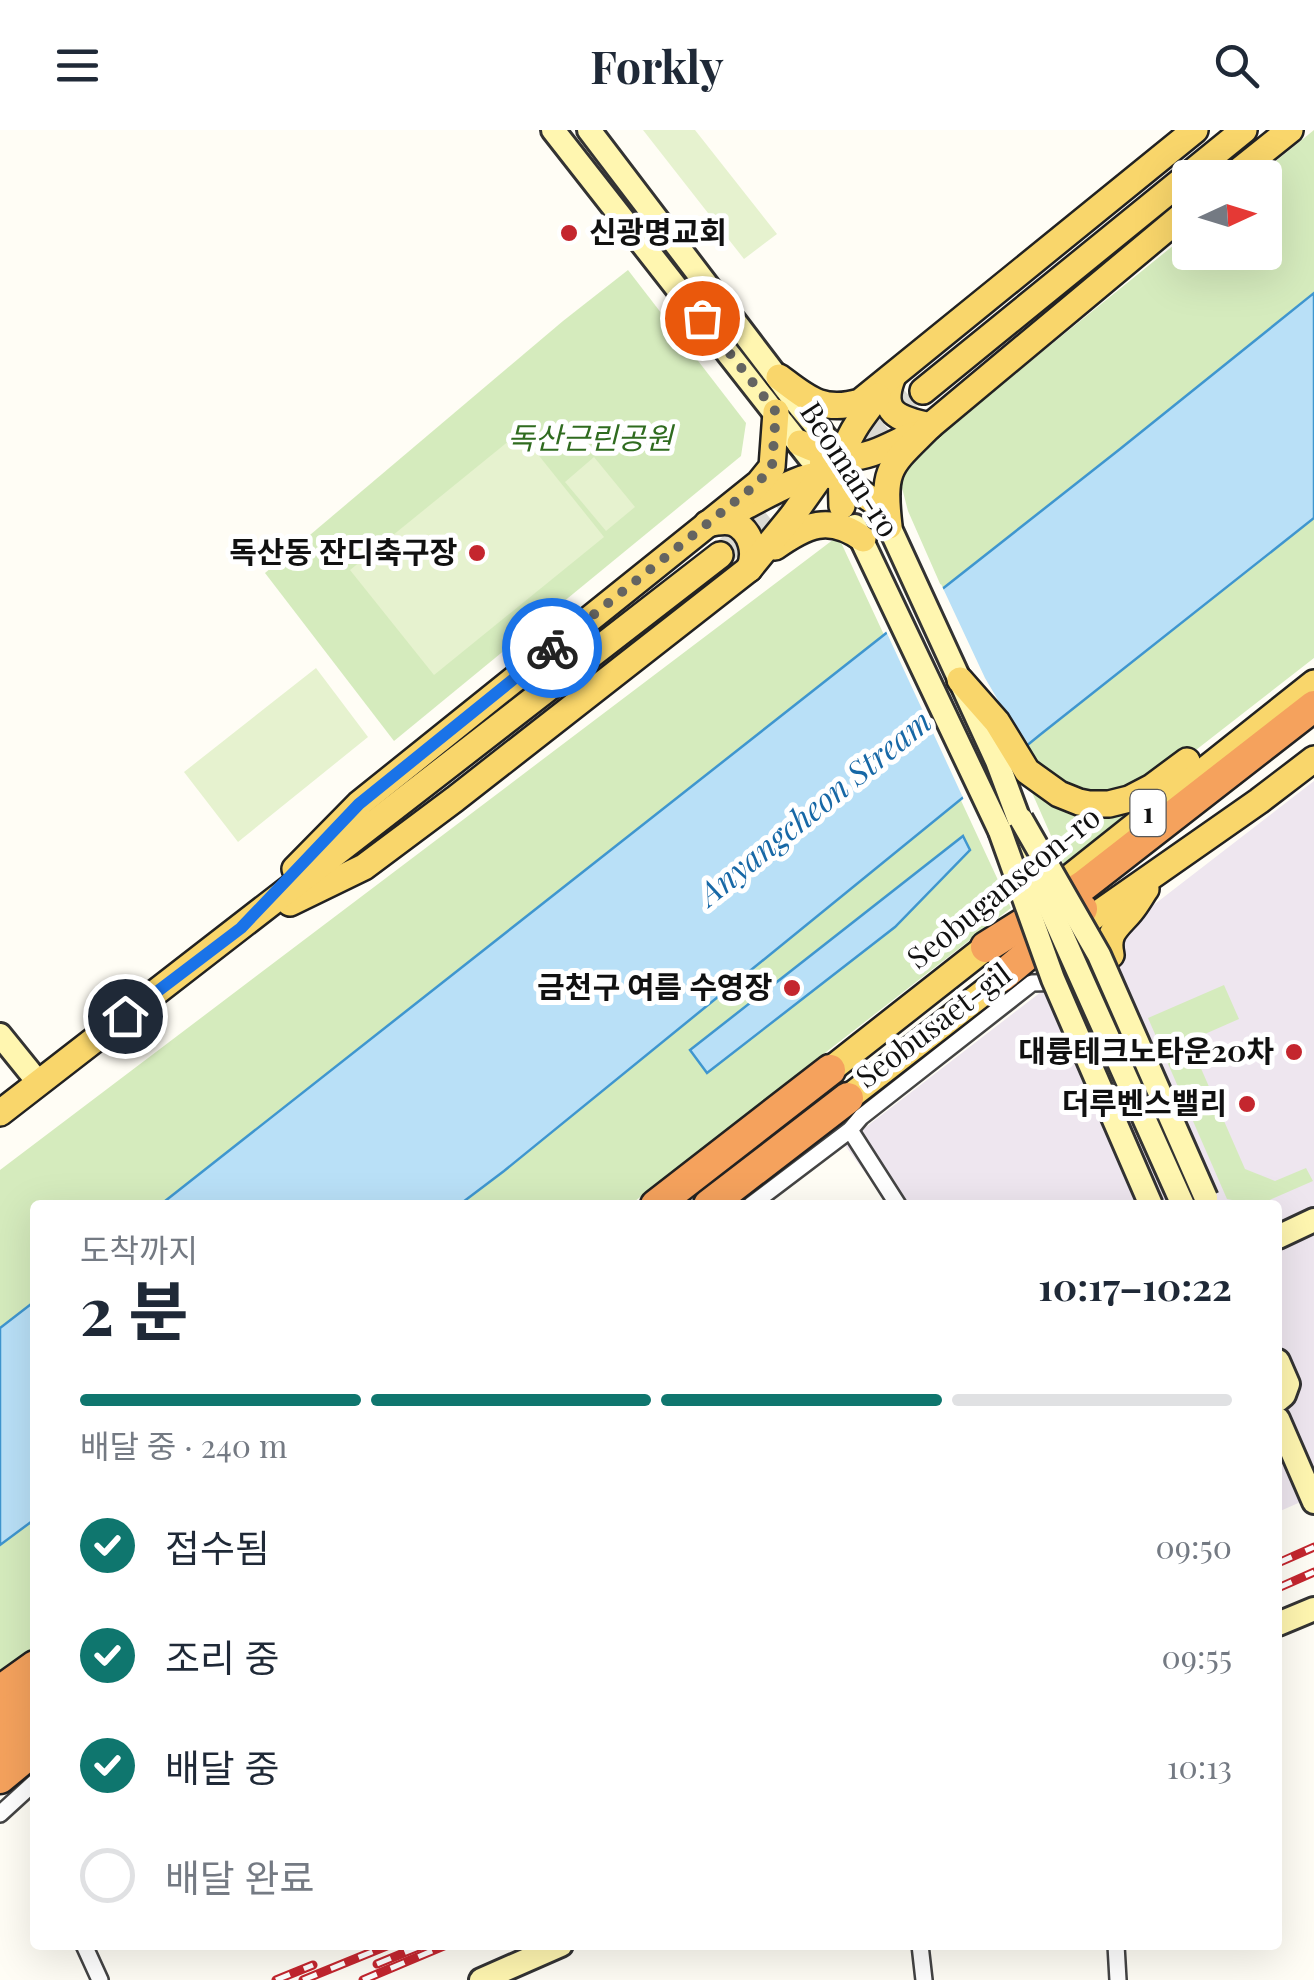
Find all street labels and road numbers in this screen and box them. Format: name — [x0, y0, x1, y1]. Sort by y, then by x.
street label: Beoman-ro — [792, 394, 909, 544]
road number: 1 — [1130, 790, 1166, 836]
street label: Seobuganseon-ro — [898, 796, 1108, 977]
street label: Seobusaet-gil — [847, 953, 1019, 1096]

